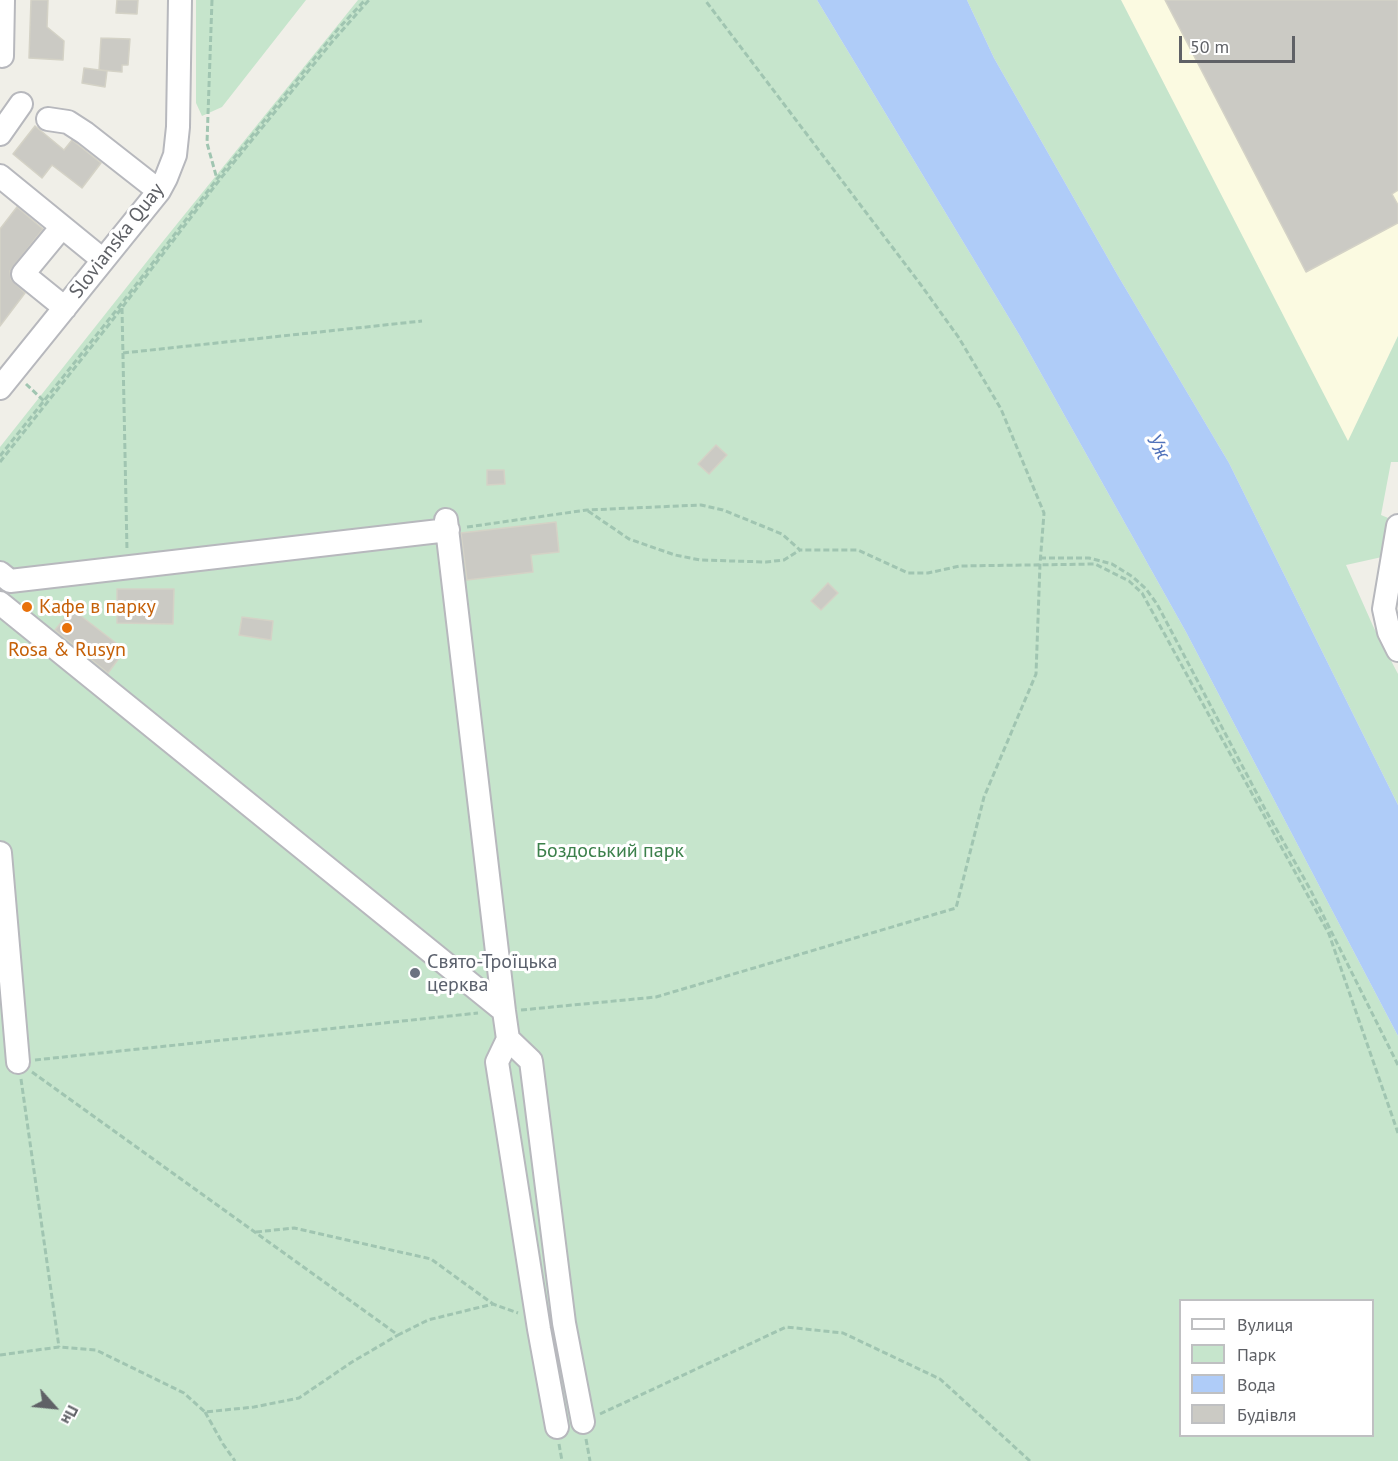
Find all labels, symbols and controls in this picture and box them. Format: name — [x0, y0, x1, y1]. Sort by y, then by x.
scale bar — [1182, 24, 1298, 62]
text: 50 m — [1190, 35, 1229, 58]
street label: Slovianska Quay — [65, 179, 169, 303]
water label: Уж — [1141, 430, 1175, 464]
place label: Кафе в парку — [39, 595, 156, 619]
marker: Кафе в парку — [20, 600, 34, 614]
marker: Rosa & Rusyn — [60, 621, 74, 635]
place label: Rosa & Rusyn — [8, 638, 126, 662]
park label: Боздоський парк — [536, 839, 684, 863]
place label: Свято-Троїцька церква — [427, 950, 557, 997]
marker: Свято-Троїцька церква — [408, 966, 422, 980]
legend — [1179, 1299, 1374, 1437]
text: Вулиця — [1237, 1313, 1293, 1336]
text: Парк — [1237, 1343, 1276, 1366]
text: Вода — [1237, 1373, 1276, 1396]
north arrow — [24, 1377, 84, 1437]
text: Пн — [57, 1402, 83, 1428]
text: Будівля — [1237, 1403, 1296, 1426]

